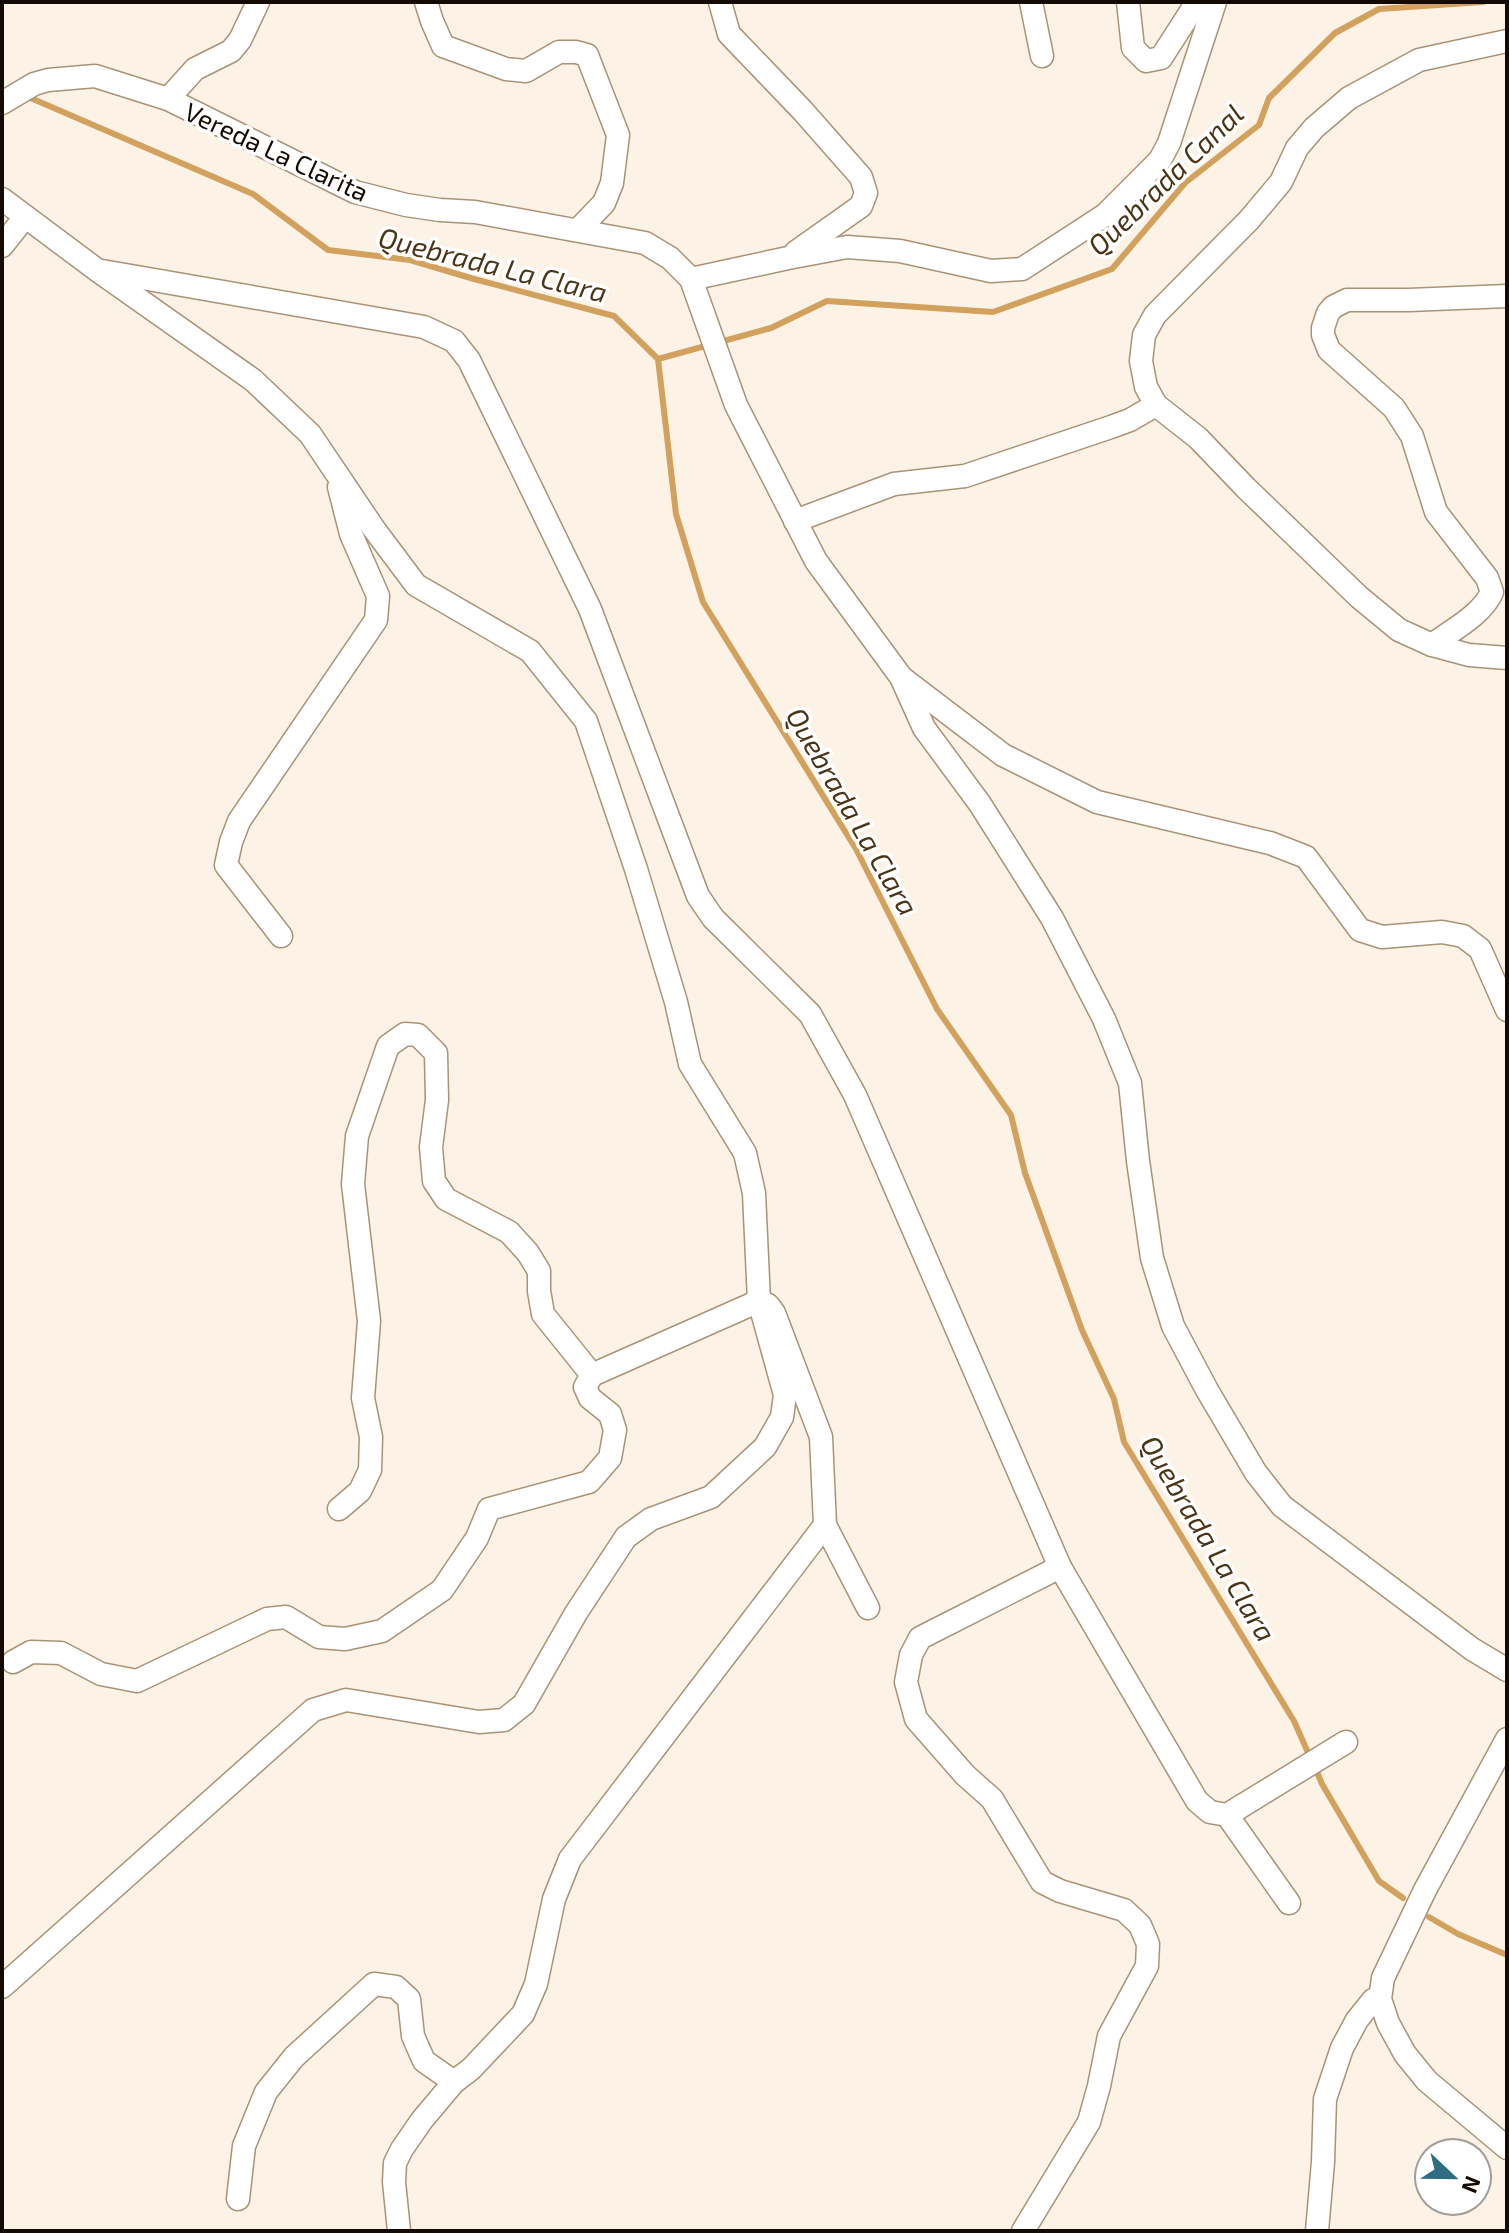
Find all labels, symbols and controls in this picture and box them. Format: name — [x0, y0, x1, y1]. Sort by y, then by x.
street label: Vereda La Clarita — [180, 95, 374, 207]
water label: Quebrada Canal — [1080, 96, 1250, 262]
water label: Quebrada La Clara — [375, 219, 611, 309]
water label: Quebrada La Clara — [780, 701, 926, 921]
water label: Quebrada La Clara — [1134, 1429, 1284, 1647]
north arrow — [1413, 2137, 1493, 2217]
text: N — [1457, 2173, 1488, 2197]

